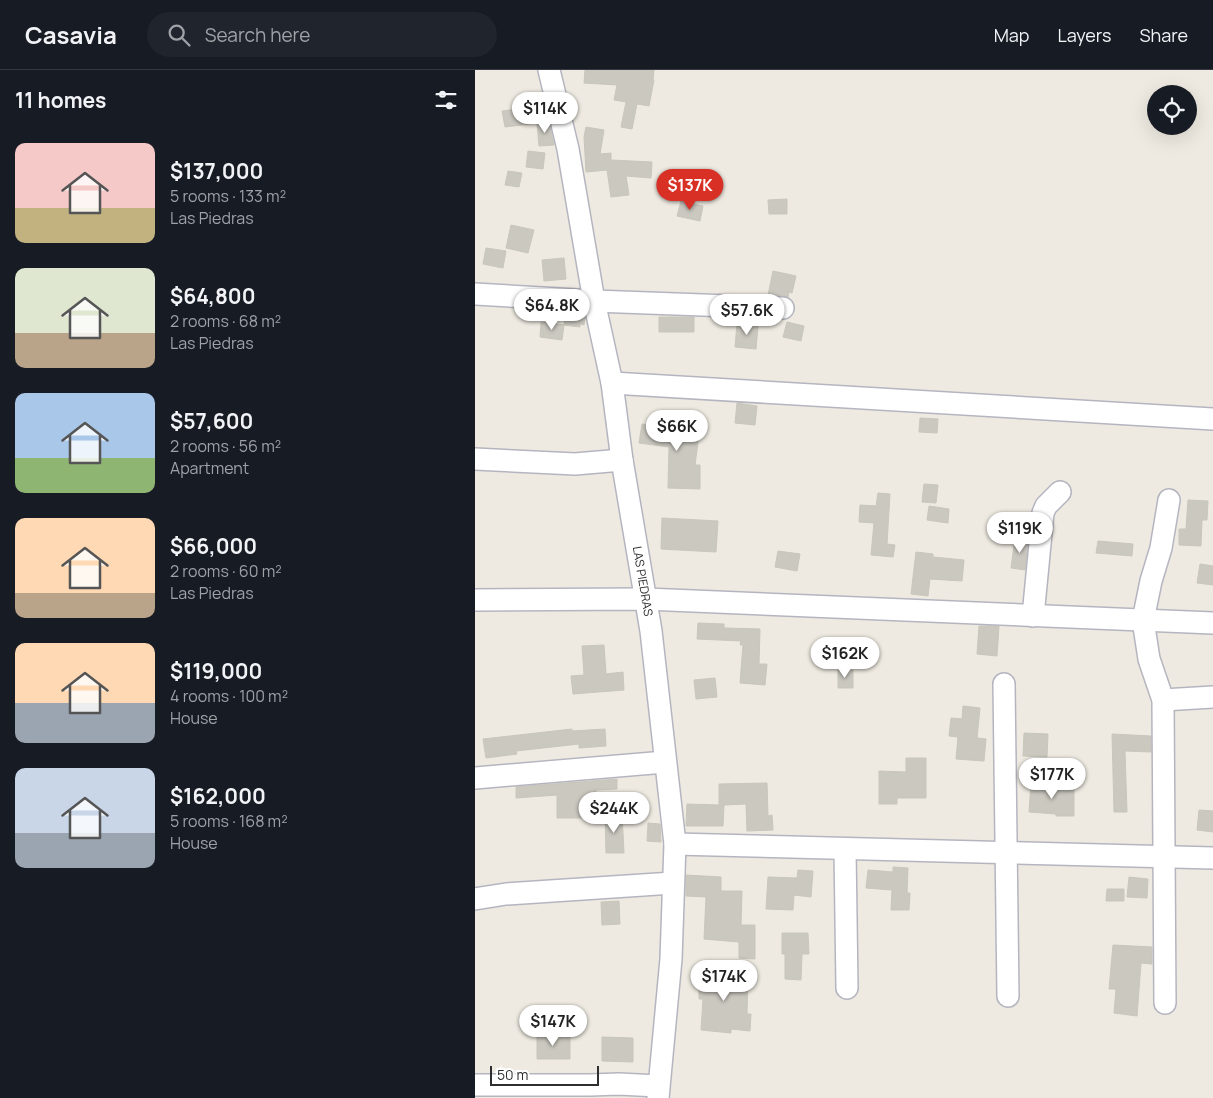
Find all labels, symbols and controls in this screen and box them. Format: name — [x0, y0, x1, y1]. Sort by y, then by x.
search box — [147, 12, 497, 57]
text: Casavia — [25, 18, 117, 51]
icon: search — [165, 21, 193, 49]
text: Search here — [205, 22, 310, 48]
text: Map — [994, 23, 1029, 47]
text: Layers — [1057, 23, 1111, 47]
text: Share — [1139, 23, 1188, 47]
map controls — [1147, 85, 1197, 135]
button: locate — [1147, 85, 1197, 135]
text: 11 homes — [15, 86, 106, 114]
icon: filters — [432, 86, 460, 114]
pin: $114K — [510, 92, 580, 134]
text: $114K — [523, 97, 567, 119]
text: $137,000 — [170, 157, 263, 185]
icon: home — [55, 163, 115, 223]
pin: $137K — [655, 168, 725, 211]
text: $137K — [667, 174, 713, 196]
text: 5 rooms · 133 m² — [170, 185, 286, 207]
text: Las Piedras — [170, 207, 254, 229]
text: $64,800 — [170, 282, 255, 310]
icon: home — [55, 288, 115, 348]
pin: $64.8K — [511, 288, 593, 331]
text: $64.8K — [525, 294, 579, 316]
pin: $57.6K — [706, 294, 788, 336]
text: $57.6K — [721, 299, 773, 321]
text: 2 rooms · 68 m² — [170, 310, 281, 332]
text: Las Piedras — [170, 332, 254, 354]
text: $57,600 — [170, 407, 253, 435]
pin: $66K — [647, 410, 707, 452]
icon: home — [55, 413, 115, 473]
text: $66K — [657, 415, 697, 437]
text: 2 rooms · 56 m² — [170, 435, 281, 457]
text: Apartment — [170, 457, 249, 479]
pin: $119K — [985, 512, 1055, 554]
text: $119K — [998, 517, 1042, 539]
text: $66,000 — [170, 532, 257, 560]
icon: home — [55, 538, 115, 598]
street label: LAS PIEDRAS — [629, 545, 657, 617]
text: 2 rooms · 60 m² — [170, 560, 282, 582]
text: Las Piedras — [170, 582, 254, 604]
pin: $162K — [810, 636, 880, 679]
text: $162K — [822, 642, 868, 664]
text: $119,000 — [170, 657, 262, 685]
icon: home — [55, 663, 115, 723]
text: 4 rooms · 100 m² — [170, 685, 288, 707]
text: House — [170, 707, 218, 729]
pin: $177K — [1017, 758, 1087, 800]
text: $177K — [1030, 763, 1074, 785]
text: $162,000 — [170, 782, 266, 810]
icon: home — [55, 788, 115, 848]
pin: $244K — [579, 792, 649, 834]
text: $244K — [590, 797, 638, 819]
text: 5 rooms · 168 m² — [170, 810, 288, 832]
text: House — [170, 832, 218, 854]
pin: $174K — [689, 960, 759, 1002]
text: $174K — [701, 965, 747, 987]
pin: $147K — [518, 1004, 588, 1047]
text: $147K — [530, 1010, 576, 1032]
scale bar — [490, 1063, 599, 1086]
text: 50 m — [497, 1065, 528, 1084]

